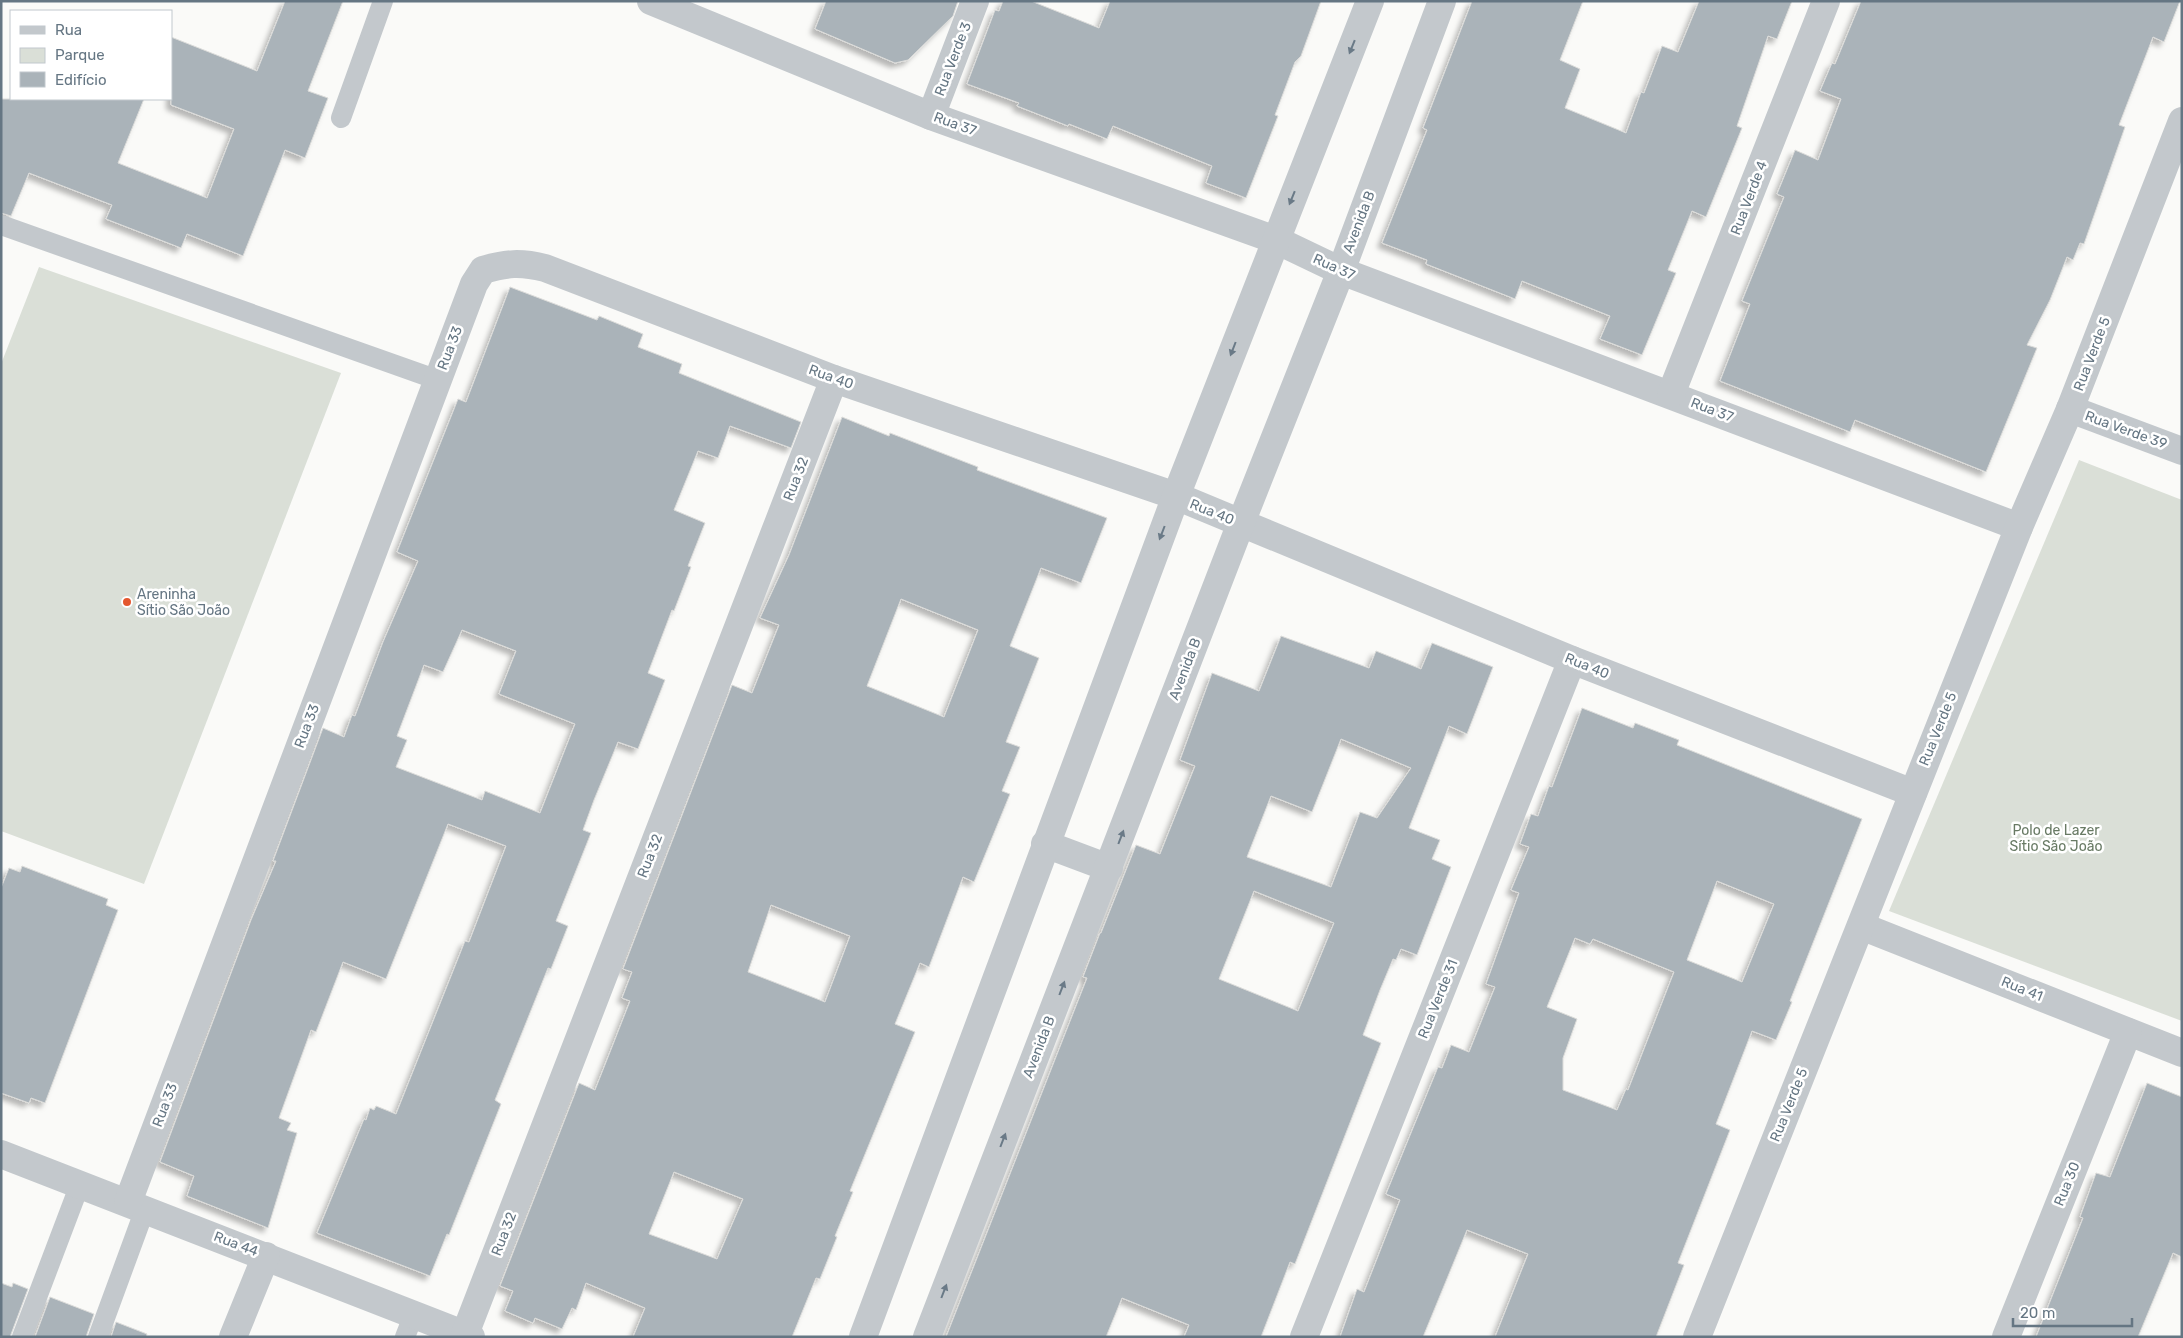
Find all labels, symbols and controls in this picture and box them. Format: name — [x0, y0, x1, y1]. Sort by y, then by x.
legend — [10, 10, 172, 100]
street label: Rua Verde 3 — [931, 20, 975, 98]
text: Rua — [55, 21, 82, 39]
one-way arrow — [1348, 39, 1355, 54]
text: Parque — [55, 46, 105, 64]
text: Edifício — [55, 71, 107, 89]
street label: Rua 37 — [931, 108, 979, 140]
street label: Rua Verde 4 — [1727, 158, 1771, 238]
street label: Avenida B — [1339, 189, 1379, 255]
one-way arrow — [1288, 191, 1296, 205]
street label: Rua 37 — [1310, 250, 1358, 284]
street label: Rua Verde 5 — [2070, 315, 2114, 393]
street label: Rua 33 — [434, 324, 466, 372]
one-way arrow — [1229, 342, 1237, 357]
street label: Rua 40 — [806, 361, 856, 393]
street label: Rua 37 — [1688, 394, 1736, 426]
street label: Rua Verde 39 — [2083, 407, 2169, 453]
street label: Rua 32 — [780, 455, 812, 503]
street label: Rua 40 — [1187, 495, 1237, 529]
one-way arrow — [1158, 526, 1165, 541]
place label: Areninha Sítio São João — [137, 586, 230, 619]
marker: Areninha Sítio São João — [121, 596, 133, 608]
street label: Avenida B — [1165, 636, 1205, 702]
street label: Rua 40 — [1562, 649, 1612, 683]
street label: Rua Verde 5 — [1916, 690, 1960, 768]
street label: Rua 33 — [291, 702, 323, 750]
park label: Polo de Lazer Sítio São João — [2009, 822, 2103, 855]
one-way arrow — [1117, 829, 1125, 844]
street label: Rua 32 — [634, 832, 666, 880]
street label: Rua Verde 31 — [1414, 957, 1462, 1041]
street label: Rua 41 — [1999, 973, 2045, 1005]
one-way arrow — [1058, 980, 1066, 995]
street label: Avenida B — [1019, 1014, 1059, 1080]
street label: Rua Verde 5 — [1767, 1066, 1811, 1144]
street label: Rua 33 — [149, 1081, 181, 1129]
one-way arrow — [999, 1132, 1007, 1147]
street label: Rua 30 — [2050, 1159, 2084, 1209]
street label: Rua 32 — [488, 1210, 520, 1258]
street label: Rua 44 — [211, 1228, 261, 1260]
one-way arrow — [941, 1284, 949, 1298]
scale bar — [2013, 1296, 2132, 1328]
text: 20 m — [2020, 1304, 2055, 1322]

